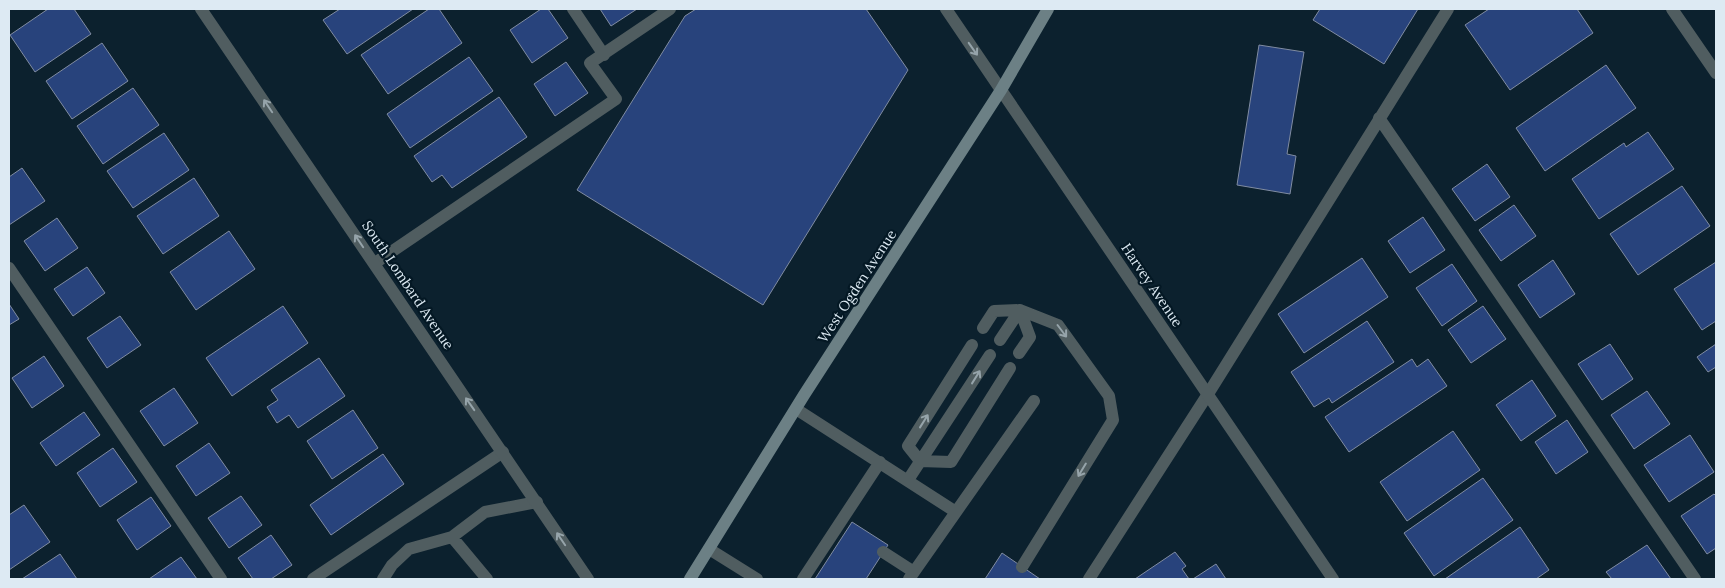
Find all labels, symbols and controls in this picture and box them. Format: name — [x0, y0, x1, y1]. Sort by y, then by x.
one-way arrow — [968, 42, 978, 56]
one-way arrow — [263, 100, 273, 114]
street label: South Lombard Avenue — [358, 217, 458, 353]
street label: West Ogden Avenue — [814, 226, 900, 346]
one-way arrow — [354, 234, 364, 248]
street label: Harvey Avenue — [1117, 240, 1187, 331]
one-way arrow — [1057, 324, 1067, 338]
one-way arrow — [971, 371, 981, 385]
one-way arrow — [465, 397, 475, 411]
one-way arrow — [919, 415, 929, 429]
one-way arrow — [1077, 462, 1087, 476]
one-way arrow — [556, 532, 566, 546]

